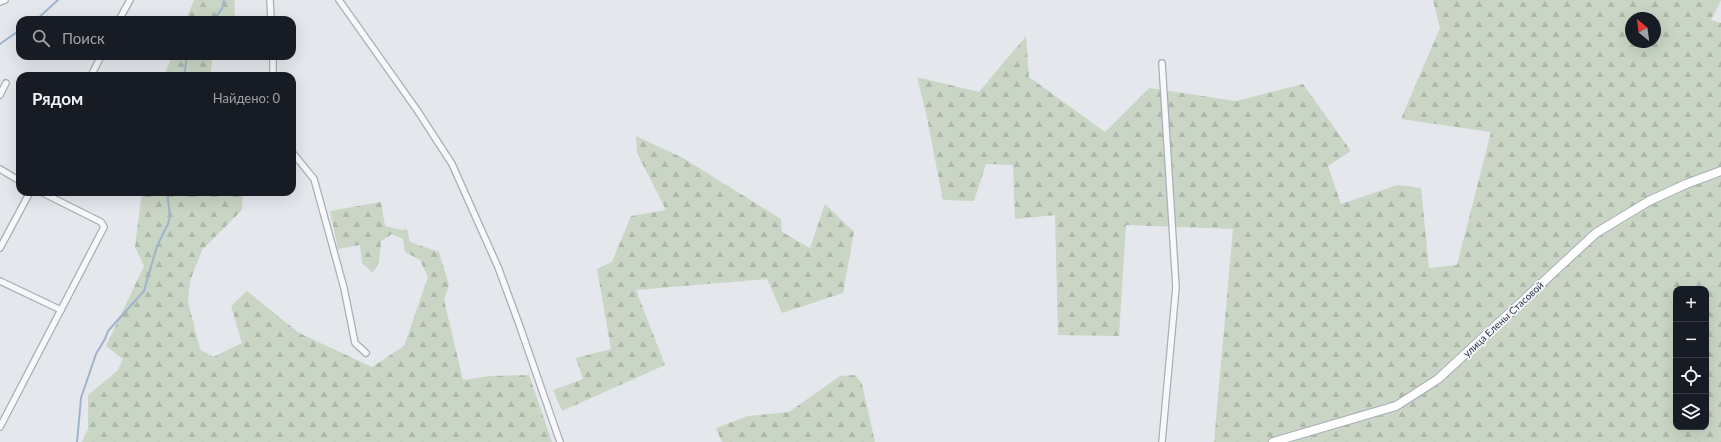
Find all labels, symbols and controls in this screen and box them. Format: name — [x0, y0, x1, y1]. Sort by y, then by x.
north arrow — [1625, 12, 1661, 48]
search box — [16, 16, 296, 60]
icon: search — [30, 27, 52, 49]
text: Поиск — [62, 29, 105, 47]
text: Рядом — [32, 88, 83, 109]
text: Найдено: 0 — [213, 90, 280, 106]
street label: улица Елены Стасовой — [1460, 279, 1546, 359]
map controls — [1673, 286, 1709, 430]
button: + — [1673, 286, 1709, 322]
button: − — [1673, 322, 1709, 358]
button: locate — [1673, 358, 1709, 394]
button: layers — [1673, 394, 1709, 430]

